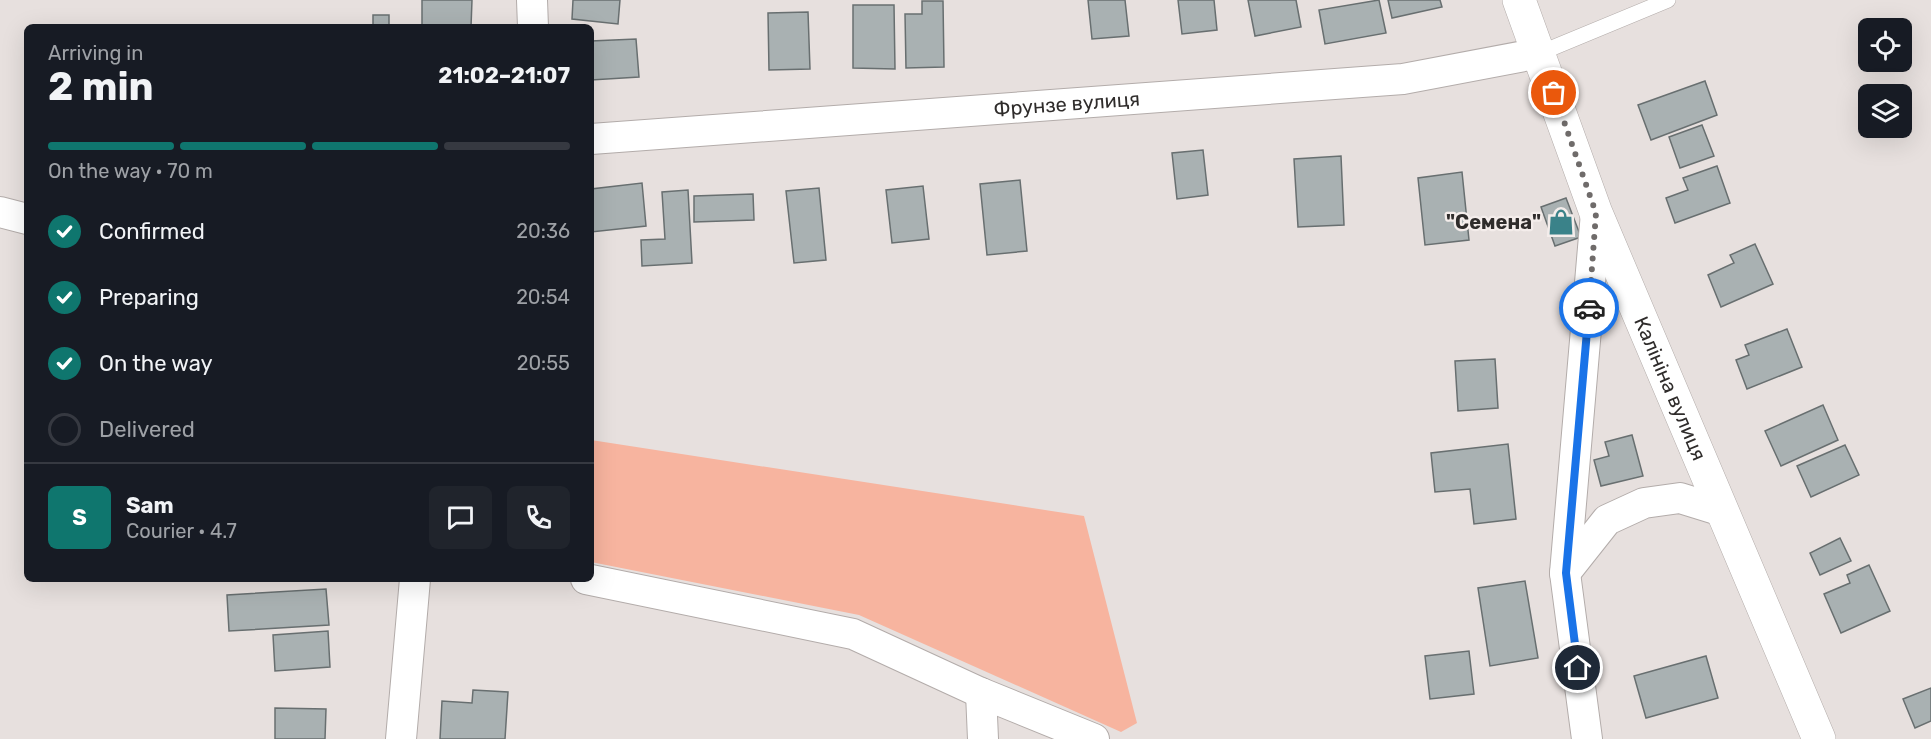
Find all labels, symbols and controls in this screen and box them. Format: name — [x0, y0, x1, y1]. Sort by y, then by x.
map controls — [1858, 18, 1912, 138]
button: locate — [1858, 18, 1912, 72]
text: Arriving in — [48, 41, 143, 65]
text: 21:02–21:07 — [438, 62, 570, 89]
text: 2 min — [48, 64, 154, 110]
pin — [1528, 67, 1579, 118]
icon: bag — [1537, 76, 1570, 109]
button: layers — [1858, 84, 1912, 138]
street label: Фрунзе вулиця — [993, 86, 1141, 121]
text: On the way · 70 m — [48, 159, 213, 183]
shop icon: "Семена" — [1546, 207, 1576, 237]
place label: "Семена" — [1446, 210, 1541, 234]
icon: check — [48, 215, 81, 248]
text: Confirmed — [99, 218, 205, 245]
text: 20:36 — [516, 219, 570, 243]
courier — [1559, 278, 1619, 338]
icon: check — [48, 281, 81, 314]
text: Preparing — [99, 284, 199, 311]
text: 20:54 — [516, 285, 570, 309]
icon: car — [1573, 292, 1606, 325]
street label: Калініна вулиця — [1629, 313, 1711, 464]
icon: check — [48, 347, 81, 380]
text: On the way — [99, 350, 213, 377]
text: 20:55 — [517, 351, 570, 375]
text: Delivered — [99, 416, 195, 443]
button: chat — [429, 486, 492, 549]
button: phone — [507, 486, 570, 549]
text: Sam — [126, 492, 174, 519]
text: S — [72, 504, 87, 531]
text: Courier · 4.7 — [126, 519, 237, 543]
pin — [1552, 642, 1603, 693]
icon: home — [1561, 651, 1594, 684]

